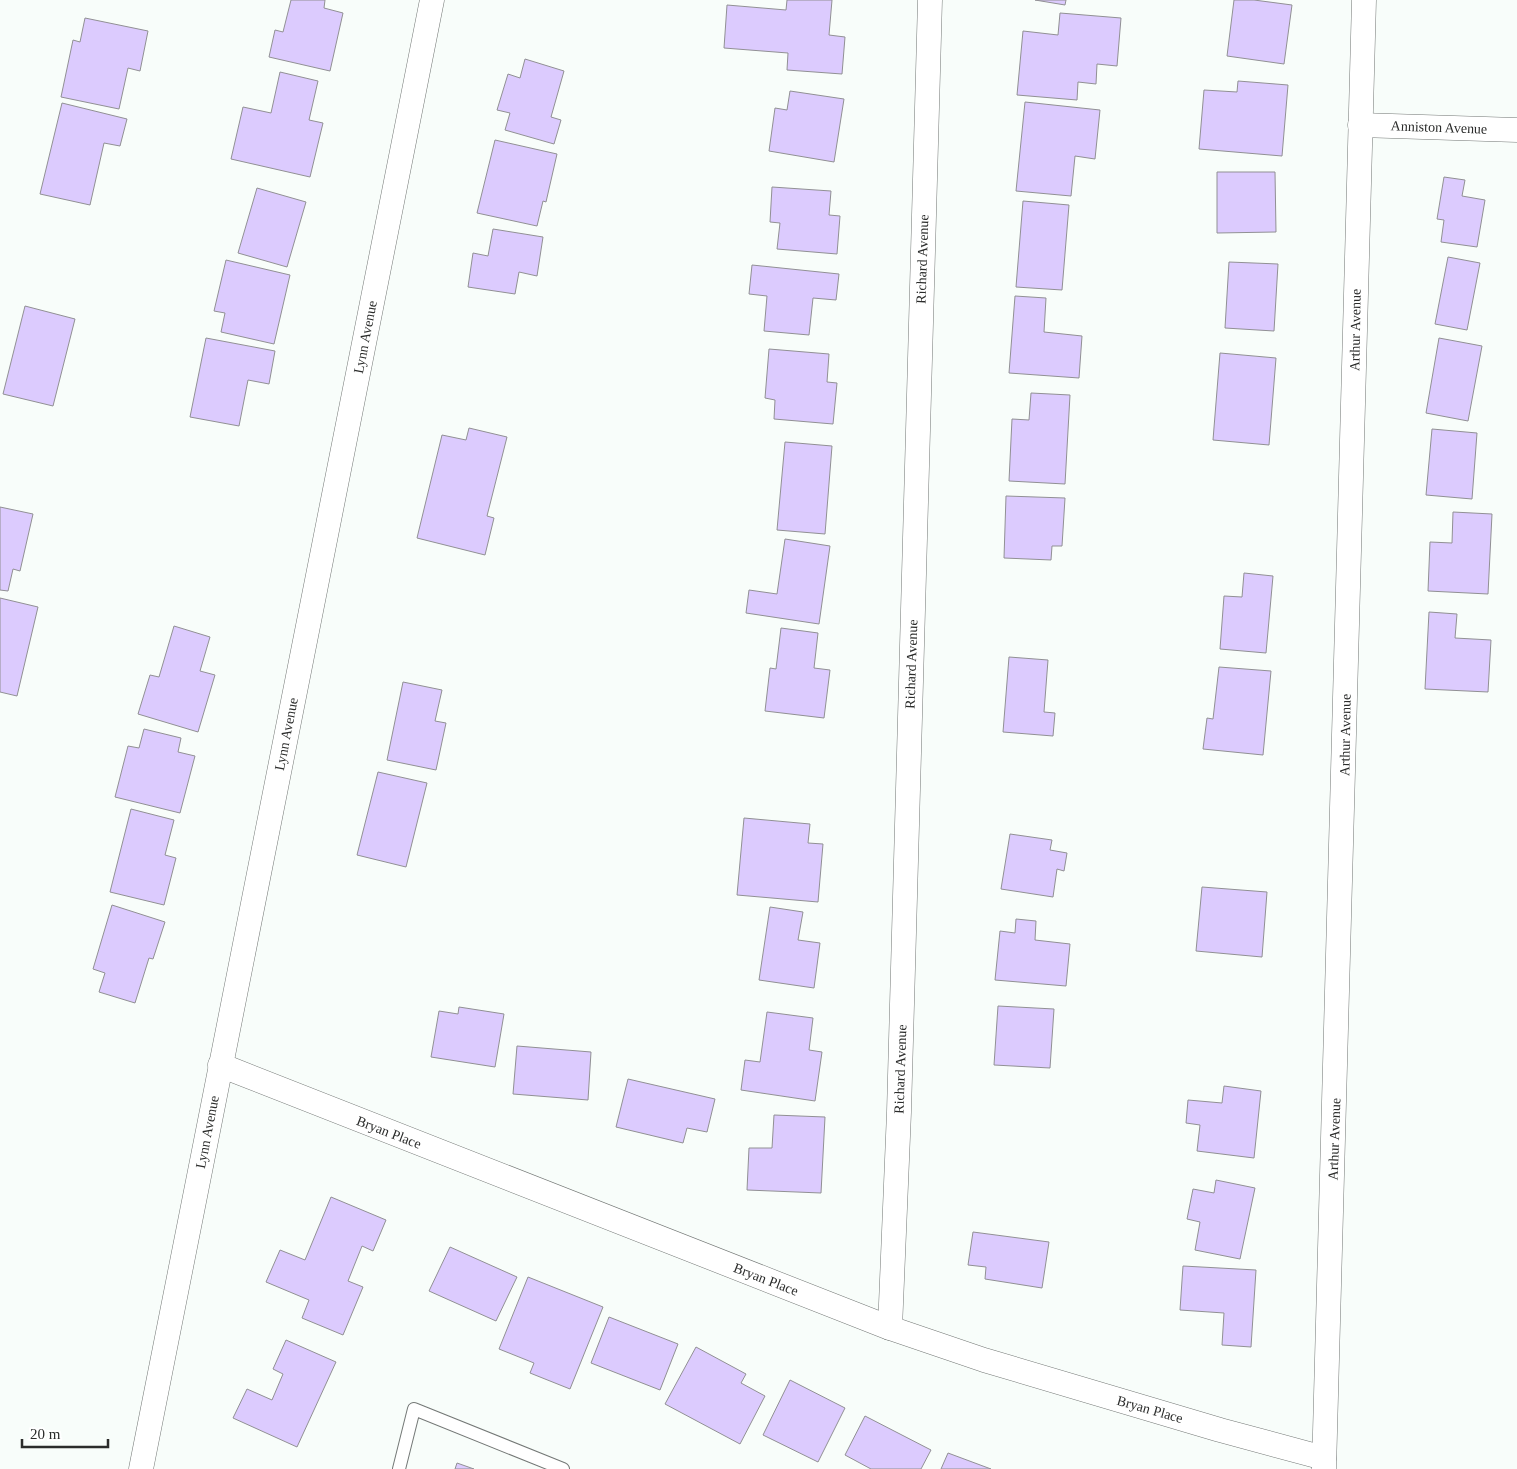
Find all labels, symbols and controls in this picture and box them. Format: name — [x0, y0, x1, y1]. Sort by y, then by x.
street label: Anniston Avenue — [1390, 118, 1488, 137]
street label: Richard Avenue — [913, 214, 932, 304]
street label: Arthur Avenue — [1347, 289, 1364, 371]
street label: Lynn Avenue — [351, 299, 380, 375]
street label: Richard Avenue — [902, 619, 921, 709]
street label: Arthur Avenue — [1337, 694, 1354, 776]
street label: Lynn Avenue — [272, 696, 301, 772]
street label: Richard Avenue — [891, 1024, 910, 1114]
street label: Lynn Avenue — [193, 1094, 222, 1170]
street label: Arthur Avenue — [1326, 1097, 1343, 1181]
street label: Bryan Place — [354, 1113, 423, 1152]
street label: Bryan Place — [731, 1260, 800, 1299]
street label: Bryan Place — [1115, 1393, 1185, 1426]
scale bar — [22, 1416, 109, 1448]
text: 20 m — [30, 1426, 61, 1442]

